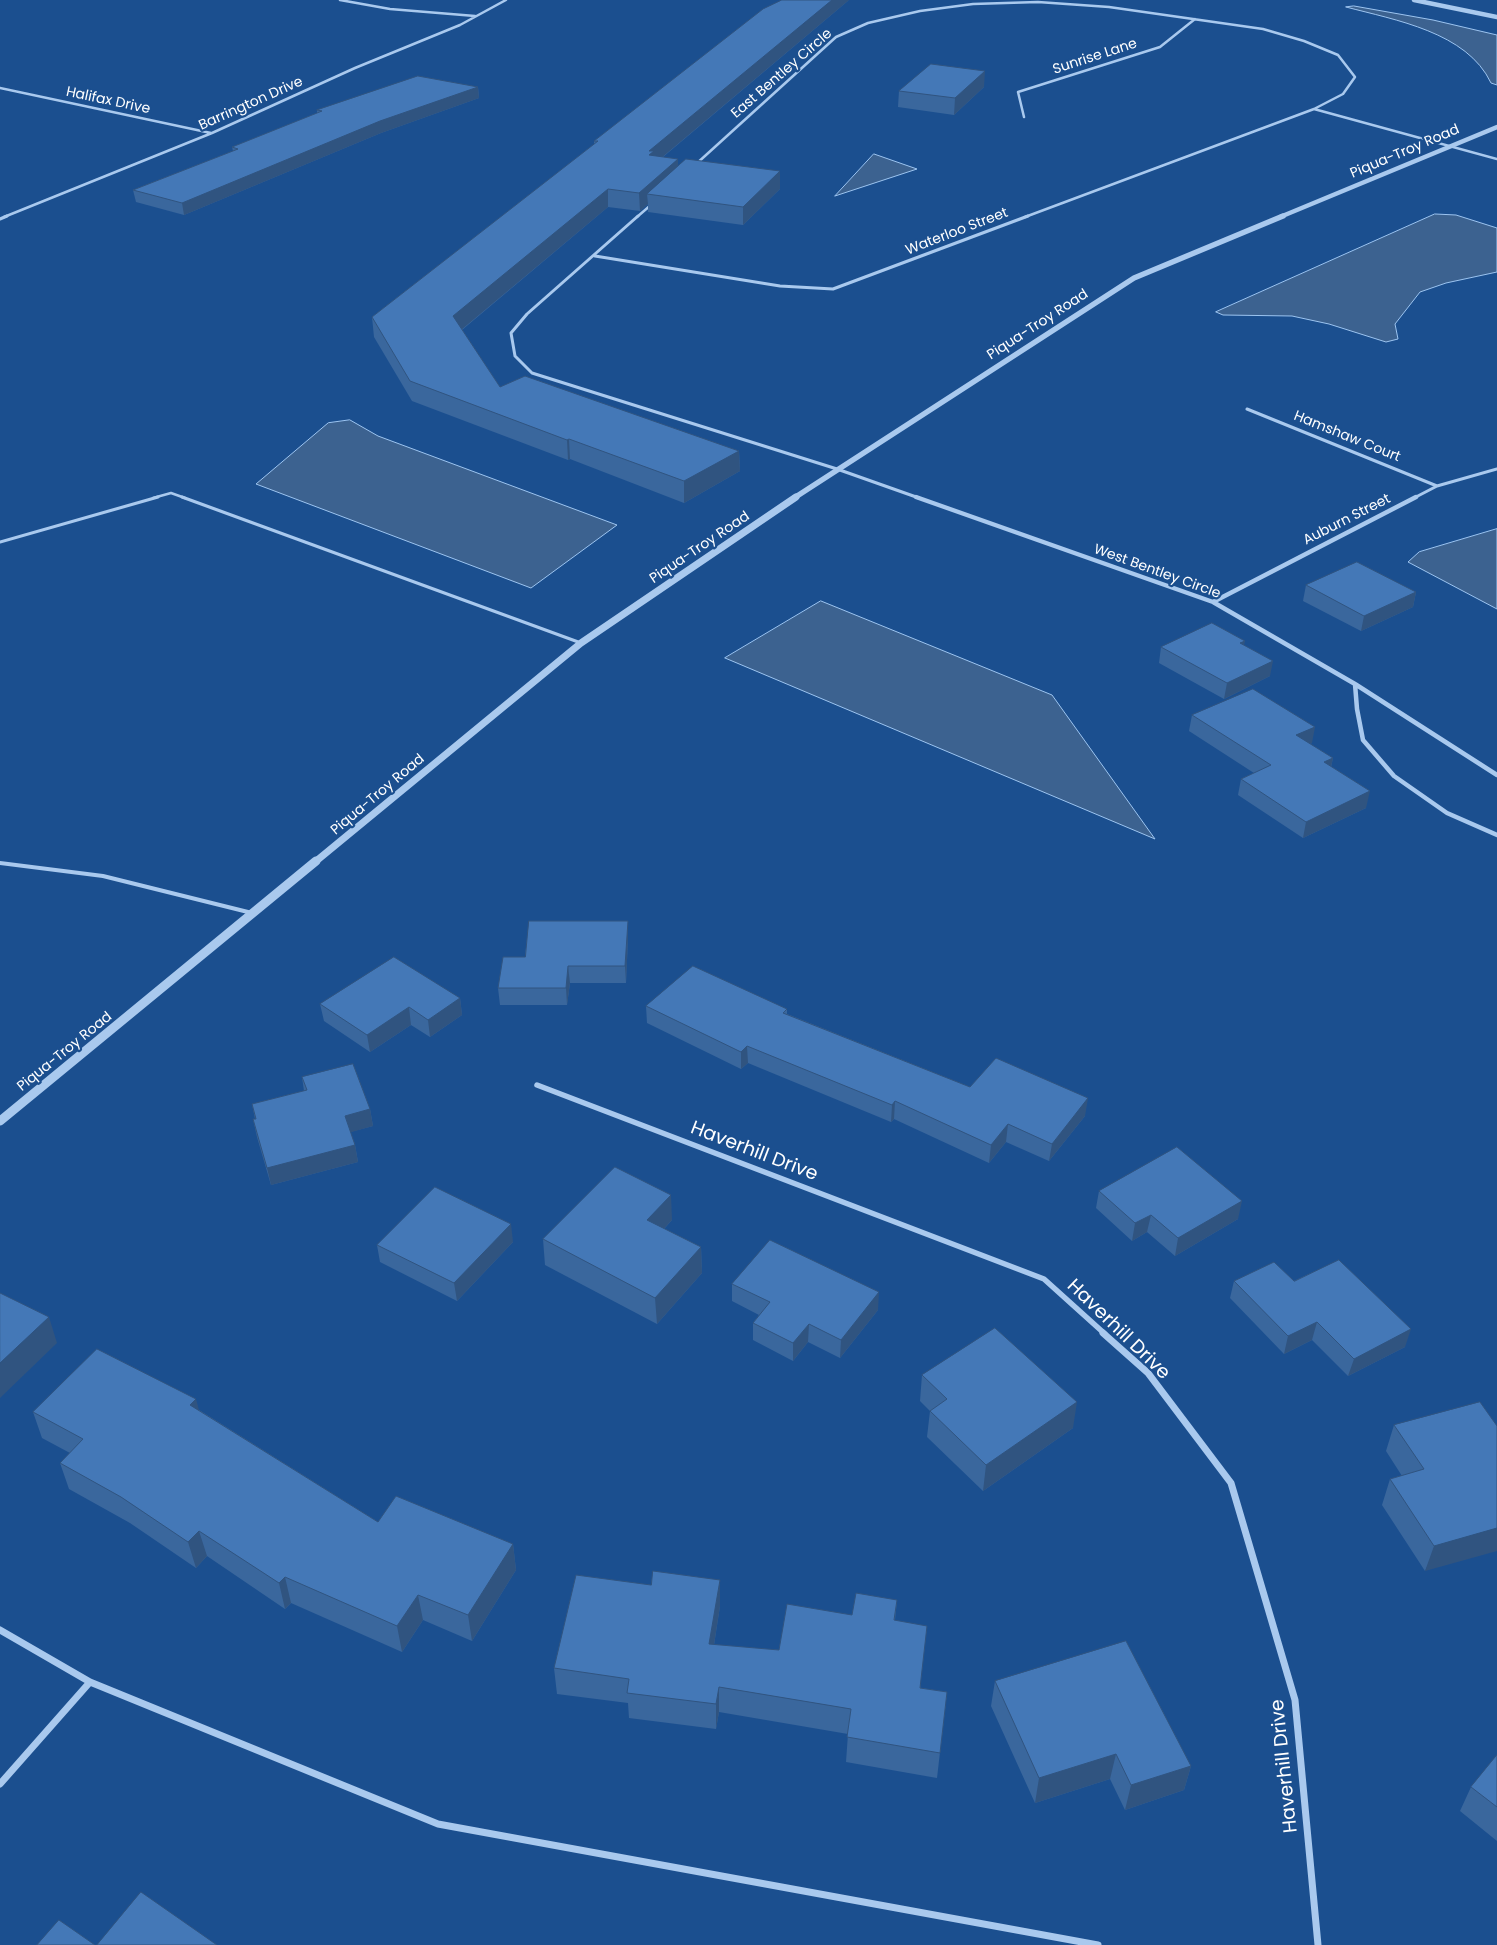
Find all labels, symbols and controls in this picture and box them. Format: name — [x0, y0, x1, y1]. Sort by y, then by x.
street label: East Bentley Circle — [728, 26, 836, 122]
street label: Sunrise Lane — [1051, 35, 1139, 79]
street label: Barrington Drive — [196, 74, 306, 134]
street label: Halifax Drive — [64, 84, 152, 118]
street label: Piqua-Troy Road — [1348, 121, 1462, 183]
street label: Waterloo Street — [903, 205, 1011, 259]
street label: Piqua-Troy Road — [984, 286, 1092, 364]
street label: Hamshaw Court — [1291, 408, 1403, 466]
street label: Auburn Street — [1301, 491, 1393, 549]
street label: Piqua-Troy Road — [647, 508, 753, 588]
street label: West Bentley Circle — [1091, 541, 1223, 603]
street label: Piqua-Troy Road — [328, 751, 428, 839]
street label: Piqua-Troy Road — [14, 1009, 116, 1095]
street label: Haverhill Drive — [687, 1117, 821, 1187]
street label: Haverhill Drive — [1062, 1275, 1174, 1385]
street label: Haverhill Drive — [1267, 1698, 1303, 1834]

